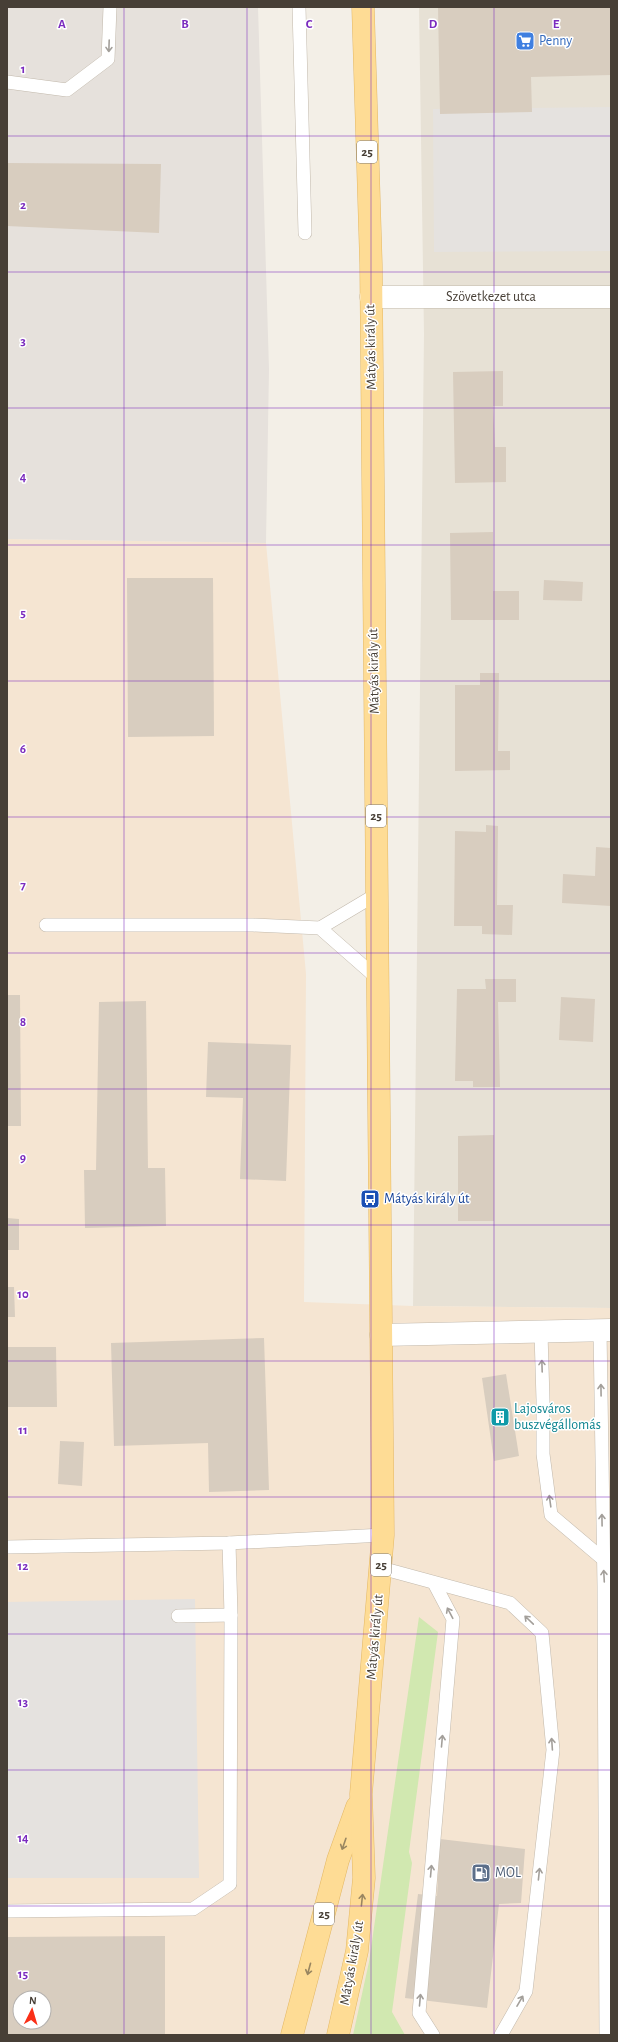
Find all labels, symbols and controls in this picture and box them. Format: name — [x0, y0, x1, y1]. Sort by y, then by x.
text: A — [58, 18, 66, 31]
text: B — [181, 18, 189, 31]
text: C — [306, 18, 313, 31]
text: D — [429, 18, 438, 31]
text: E — [553, 18, 560, 31]
supermarket icon: Penny — [514, 30, 536, 52]
place label: Penny — [539, 34, 572, 48]
one-way arrow — [105, 39, 112, 52]
text: 1 — [21, 63, 25, 76]
road number: 25 — [357, 141, 377, 163]
text: 2 — [20, 199, 26, 212]
street label: Szövetkezet utca — [446, 290, 537, 304]
street label: Mátyás király út — [363, 304, 379, 390]
text: 3 — [20, 335, 26, 348]
text: 4 — [20, 471, 27, 484]
text: 5 — [20, 607, 26, 620]
street label: Mátyás király út — [366, 628, 382, 714]
text: 6 — [20, 743, 26, 756]
road number: 25 — [366, 805, 386, 827]
text: 7 — [20, 879, 26, 892]
text: 8 — [20, 1016, 26, 1029]
text: 9 — [20, 1152, 26, 1165]
bus stop icon: Mátyás király út — [359, 1188, 381, 1210]
place label: Mátyás király út — [384, 1192, 470, 1206]
text: 10 — [17, 1288, 29, 1301]
one-way arrow — [538, 1360, 546, 1373]
one-way arrow — [597, 1384, 605, 1397]
place label: Lajosváros buszvégállomás — [514, 1402, 601, 1432]
building icon: Lajosváros buszvégállomás — [489, 1406, 511, 1428]
text: 11 — [18, 1424, 28, 1437]
one-way arrow — [546, 1495, 553, 1508]
one-way arrow — [598, 1514, 606, 1527]
road number: 25 — [371, 1554, 391, 1576]
text: 12 — [18, 1560, 28, 1573]
one-way arrow — [600, 1570, 607, 1583]
street label: Mátyás király út — [364, 1593, 386, 1680]
one-way arrow — [445, 1607, 453, 1619]
one-way arrow — [524, 1616, 534, 1625]
text: 13 — [18, 1696, 29, 1709]
one-way arrow — [439, 1735, 446, 1748]
one-way arrow — [549, 1738, 556, 1751]
text: 14 — [17, 1832, 29, 1845]
one-way arrow — [339, 1838, 347, 1850]
fuel station icon: MOL — [470, 1862, 492, 1884]
one-way arrow — [427, 1865, 435, 1878]
place label: MOL — [495, 1866, 521, 1880]
one-way arrow — [535, 1868, 543, 1881]
one-way arrow — [358, 1894, 366, 1907]
road number: 25 — [314, 1903, 334, 1925]
street label: Mátyás király út — [338, 1919, 366, 2006]
one-way arrow — [305, 1963, 312, 1976]
text: 15 — [18, 1968, 29, 1981]
north arrow — [12, 1990, 52, 2030]
one-way arrow — [416, 1994, 423, 2007]
text: N — [29, 1995, 37, 2006]
one-way arrow — [517, 1995, 525, 2007]

